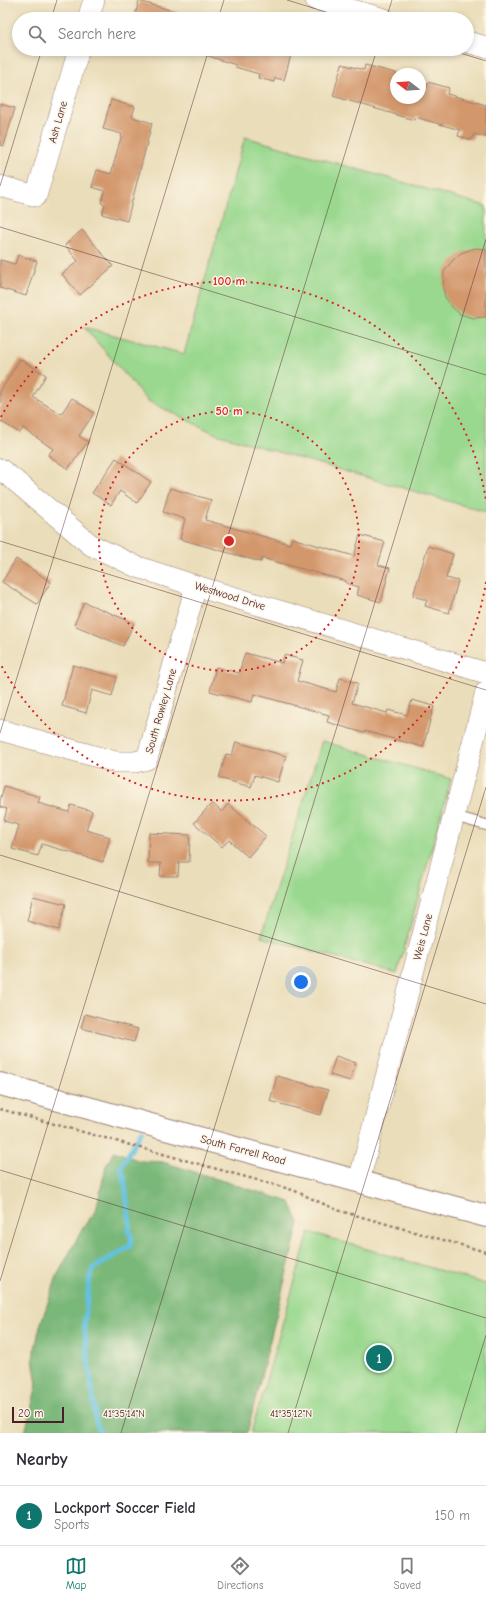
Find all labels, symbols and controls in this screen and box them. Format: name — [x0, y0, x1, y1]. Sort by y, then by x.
search box — [12, 12, 474, 56]
icon: search — [26, 23, 48, 45]
text: Search here — [58, 25, 136, 43]
north arrow — [390, 68, 426, 104]
street label: Ash Lane — [46, 99, 70, 145]
text: 100 m — [213, 274, 245, 288]
text: 50 m — [215, 404, 243, 418]
centre of rings — [222, 534, 236, 548]
street label: Westwood Drive — [193, 579, 267, 613]
street label: South Rowley Lane — [143, 666, 180, 755]
street label: Weis Lane — [411, 912, 436, 962]
your location — [291, 972, 311, 992]
street label: South Farrell Road — [199, 1132, 287, 1168]
pin: 1 — [366, 1343, 392, 1373]
scale bar — [12, 1405, 64, 1424]
text: 20 m — [18, 1407, 43, 1420]
text: 41°35'14"N — [103, 1408, 145, 1420]
text: 41°35'12"N — [270, 1408, 312, 1420]
text: Nearby — [16, 1450, 67, 1469]
text: Lockport Soccer Field — [54, 1499, 196, 1517]
text: 1 — [26, 1508, 32, 1523]
text: 150 m — [435, 1508, 470, 1523]
text: Sports — [54, 1517, 89, 1532]
tab: Map — [65, 1555, 87, 1592]
tab: Directions — [217, 1555, 264, 1592]
tab: Saved — [394, 1555, 421, 1592]

